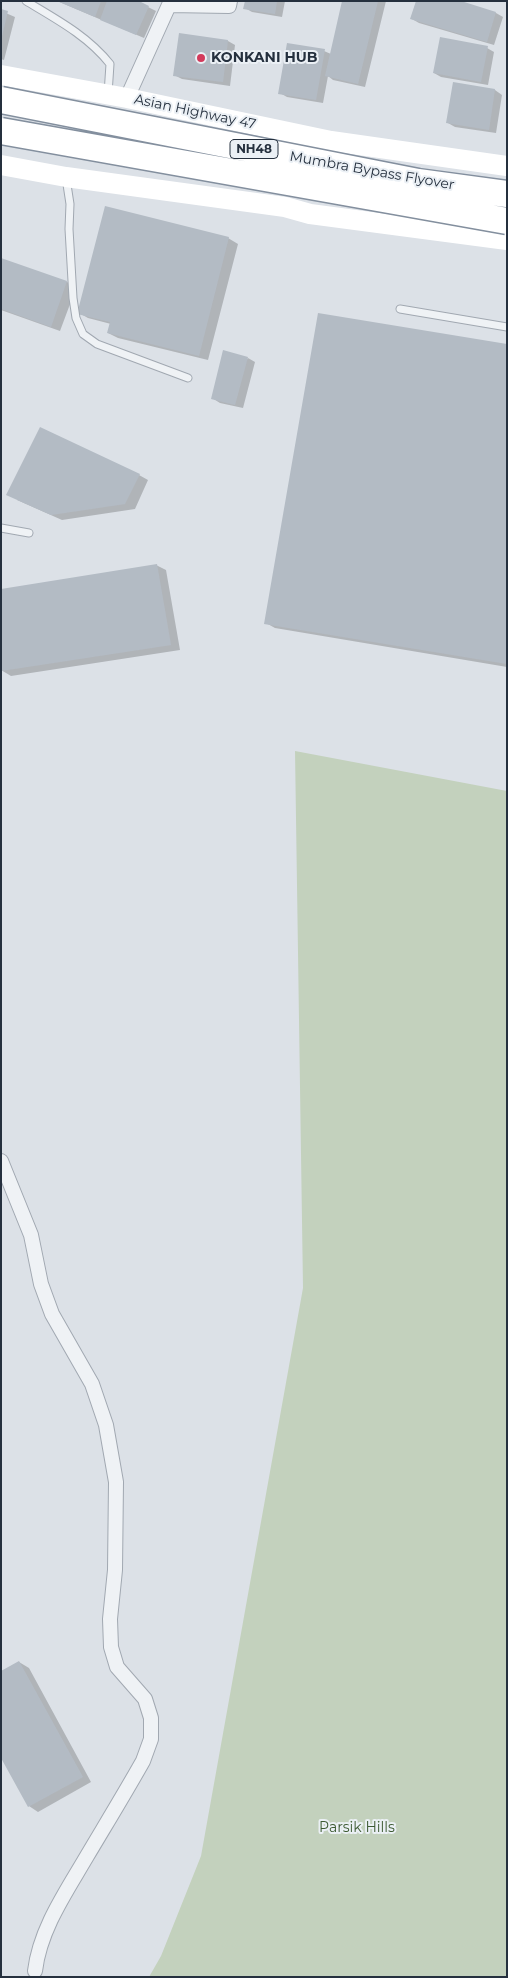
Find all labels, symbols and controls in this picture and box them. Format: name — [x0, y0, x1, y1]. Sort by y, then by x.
place label: KONKANI HUB — [211, 50, 318, 66]
marker: KONKANI HUB — [195, 52, 207, 64]
street label: Asian Highway 47 — [133, 91, 257, 133]
road number: NH48 — [230, 140, 278, 158]
street label: Mumbra Bypass Flyover — [288, 148, 456, 194]
park label: Parsik Hills — [319, 1820, 395, 1836]

